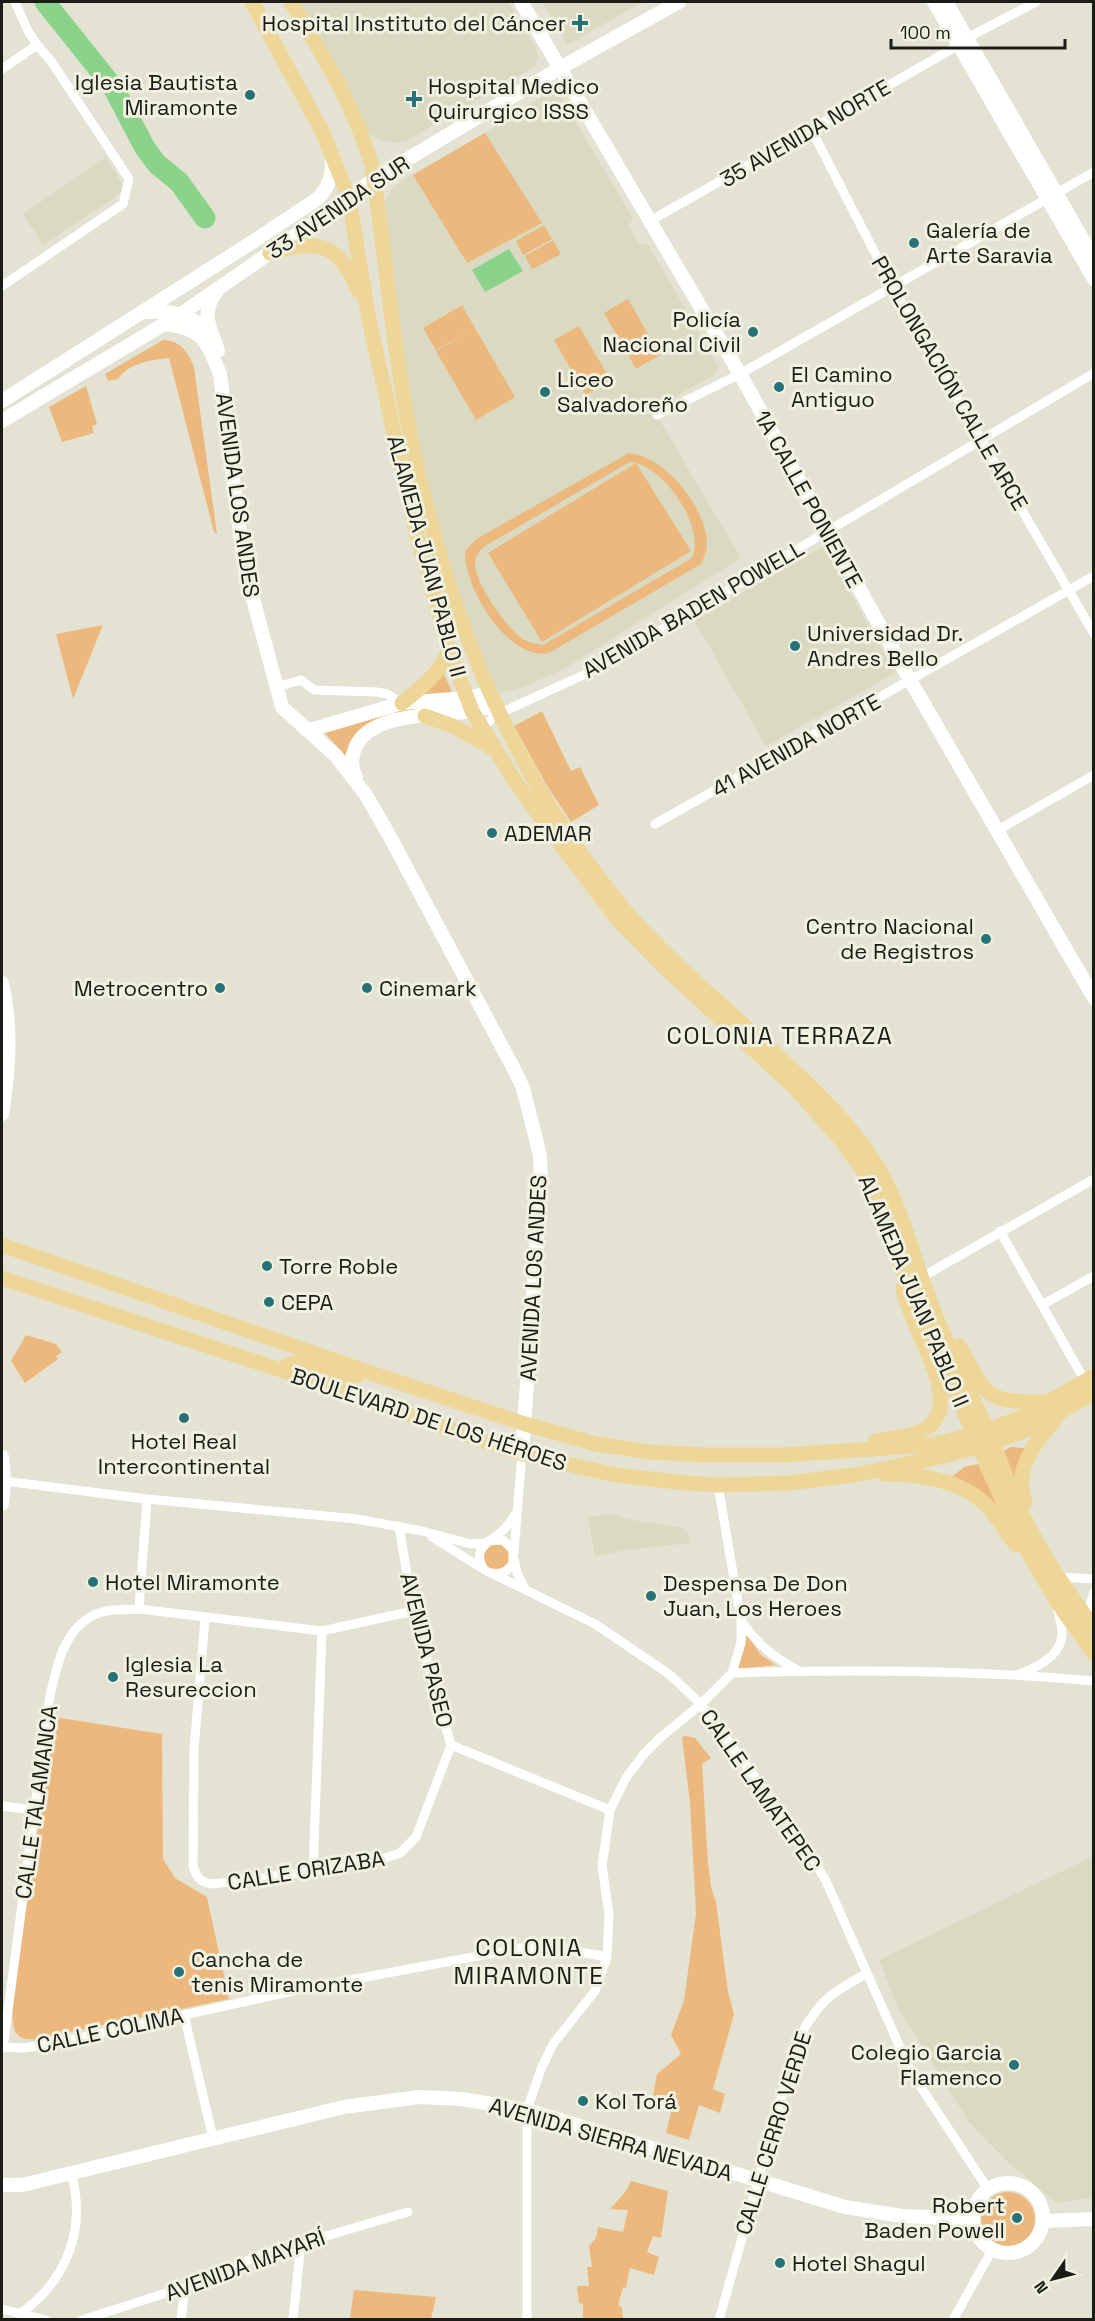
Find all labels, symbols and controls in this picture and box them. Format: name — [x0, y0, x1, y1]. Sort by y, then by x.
place label: Hospital Instituto del Cáncer — [262, 9, 566, 37]
scale bar — [891, 12, 1065, 50]
marker: Hospital Instituto del Cáncer — [571, 14, 589, 32]
text: 100 m — [900, 21, 951, 44]
place label: Iglesia Bautista Miramonte — [75, 68, 238, 121]
place label: Hospital Medico Quirurgico ISSS — [428, 72, 599, 125]
street label: 35 AVENIDA NORTE — [715, 73, 895, 193]
marker: Iglesia Bautista Miramonte — [243, 88, 257, 102]
marker: Hospital Medico Quirurgico ISSS — [405, 90, 423, 108]
street label: 33 AVENIDA SUR — [261, 149, 415, 265]
place label: Galería de Arte Saravia — [926, 216, 1053, 269]
marker: Galería de Arte Saravia — [907, 236, 921, 250]
street label: PROLONGACIÓN CALLE ARCE — [866, 251, 1034, 515]
place label: Policía Nacional Civil — [603, 305, 741, 358]
marker: Policía Nacional Civil — [746, 325, 760, 339]
place label: El Camino Antiguo — [791, 360, 893, 413]
place label: Liceo Salvadoreño — [557, 365, 688, 418]
marker: El Camino Antiguo — [772, 380, 786, 394]
marker: Liceo Salvadoreño — [538, 385, 552, 399]
street label: AVENIDA LOS ANDES — [210, 391, 266, 599]
street label: 1A CALLE PONIENTE — [749, 405, 869, 593]
street label: ALAMEDA JUAN PABLO II — [381, 432, 473, 680]
street label: AVENIDA BADEN POWELL — [577, 534, 809, 684]
place label: Universidad Dr. Andres Bello — [807, 619, 963, 672]
marker: Universidad Dr. Andres Bello — [788, 639, 802, 653]
street label: 41 AVENIDA NORTE — [707, 687, 885, 803]
place label: ADEMAR — [504, 819, 592, 847]
marker: ADEMAR — [485, 826, 499, 840]
place label: Centro Nacional de Registros — [806, 912, 974, 965]
marker: Centro Nacional de Registros — [979, 932, 993, 946]
place label: Metrocentro — [74, 974, 208, 1002]
place label: Cinemark — [379, 974, 477, 1002]
marker: Metrocentro — [213, 981, 227, 995]
marker: Cinemark — [360, 981, 374, 995]
district label: COLONIA TERRAZA — [667, 1020, 893, 1051]
street label: ALAMEDA JUAN PABLO II — [852, 1171, 976, 1411]
street label: AVENIDA LOS ANDES — [514, 1174, 552, 1382]
place label: Torre Roble — [279, 1252, 398, 1280]
marker: Torre Roble — [260, 1259, 274, 1273]
place label: CEPA — [281, 1288, 333, 1316]
marker: CEPA — [262, 1295, 276, 1309]
street label: BOULEVARD DE LOS HÉROES — [288, 1361, 570, 1477]
marker: Hotel Real Intercontinental — [177, 1411, 191, 1425]
place label: Hotel Real Intercontinental — [98, 1427, 270, 1480]
place label: Hotel Miramonte — [105, 1568, 280, 1596]
place label: Despensa De Don Juan, Los Heroes — [663, 1569, 848, 1622]
street label: AVENIDA PASEO — [394, 1570, 460, 1730]
marker: Hotel Miramonte — [86, 1575, 100, 1589]
marker: Despensa De Don Juan, Los Heroes — [644, 1589, 658, 1603]
place label: Iglesia La Resureccion — [125, 1650, 257, 1703]
marker: Iglesia La Resureccion — [106, 1670, 120, 1684]
street label: CALLE TALAMANCA — [9, 1703, 64, 1901]
street label: CALLE LAMATEPEC — [694, 1703, 828, 1877]
street label: CALLE ORIZABA — [225, 1844, 387, 1896]
district label: COLONIA MIRAMONTE — [454, 1932, 604, 1991]
place label: Cancha de tenis Miramonte — [191, 1945, 363, 1998]
marker: Cancha de tenis Miramonte — [172, 1965, 186, 1979]
street label: CALLE COLIMA — [34, 2001, 186, 2059]
street label: CALLE CERRO VERDE — [729, 2028, 817, 2238]
place label: Colegio Garcia Flamenco — [851, 2038, 1002, 2091]
marker: Colegio Garcia Flamenco — [1007, 2058, 1021, 2072]
place label: Kol Torá — [595, 2087, 677, 2115]
street label: AVENIDA SIERRA NEVADA — [486, 2091, 736, 2187]
marker: Kol Torá — [576, 2094, 590, 2108]
place label: Robert Baden Powell — [864, 2191, 1005, 2244]
marker: Robert Baden Powell — [1010, 2211, 1024, 2225]
street label: AVENIDA MAYARÍ — [161, 2223, 329, 2307]
place label: Hotel Shagul — [792, 2249, 926, 2277]
north arrow — [1023, 2249, 1083, 2309]
marker: Hotel Shagul — [773, 2256, 787, 2270]
text: N — [1029, 2277, 1053, 2298]

